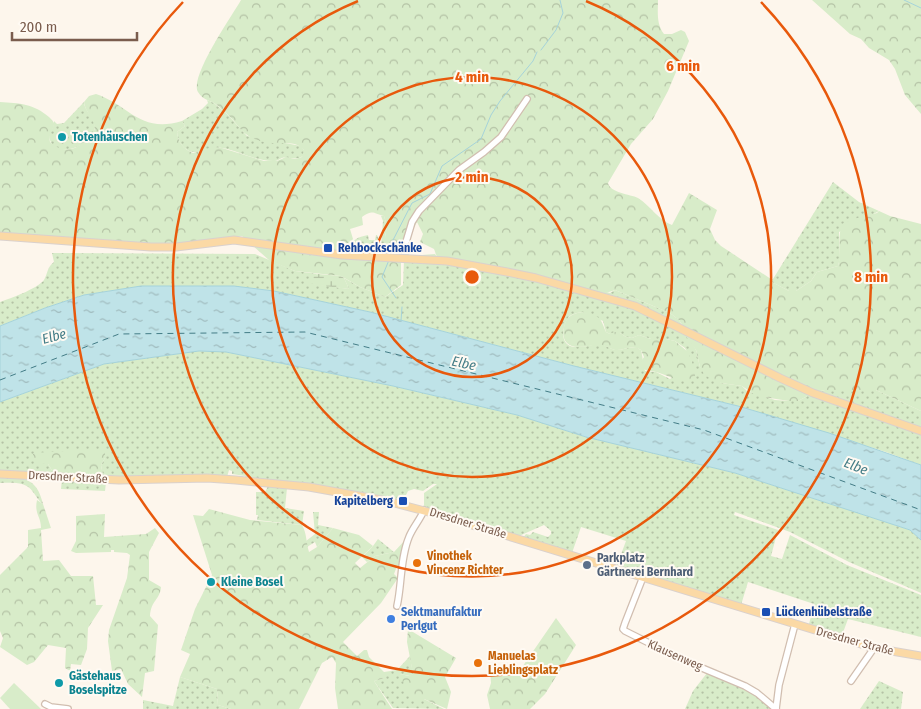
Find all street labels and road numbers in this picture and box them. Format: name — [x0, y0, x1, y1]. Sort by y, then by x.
street label: Dresdner Straße — [28, 468, 108, 486]
street label: Dresdner Straße — [428, 505, 508, 541]
street label: Dresdner Straße — [815, 624, 895, 658]
street label: Klausenweg — [645, 637, 705, 673]

